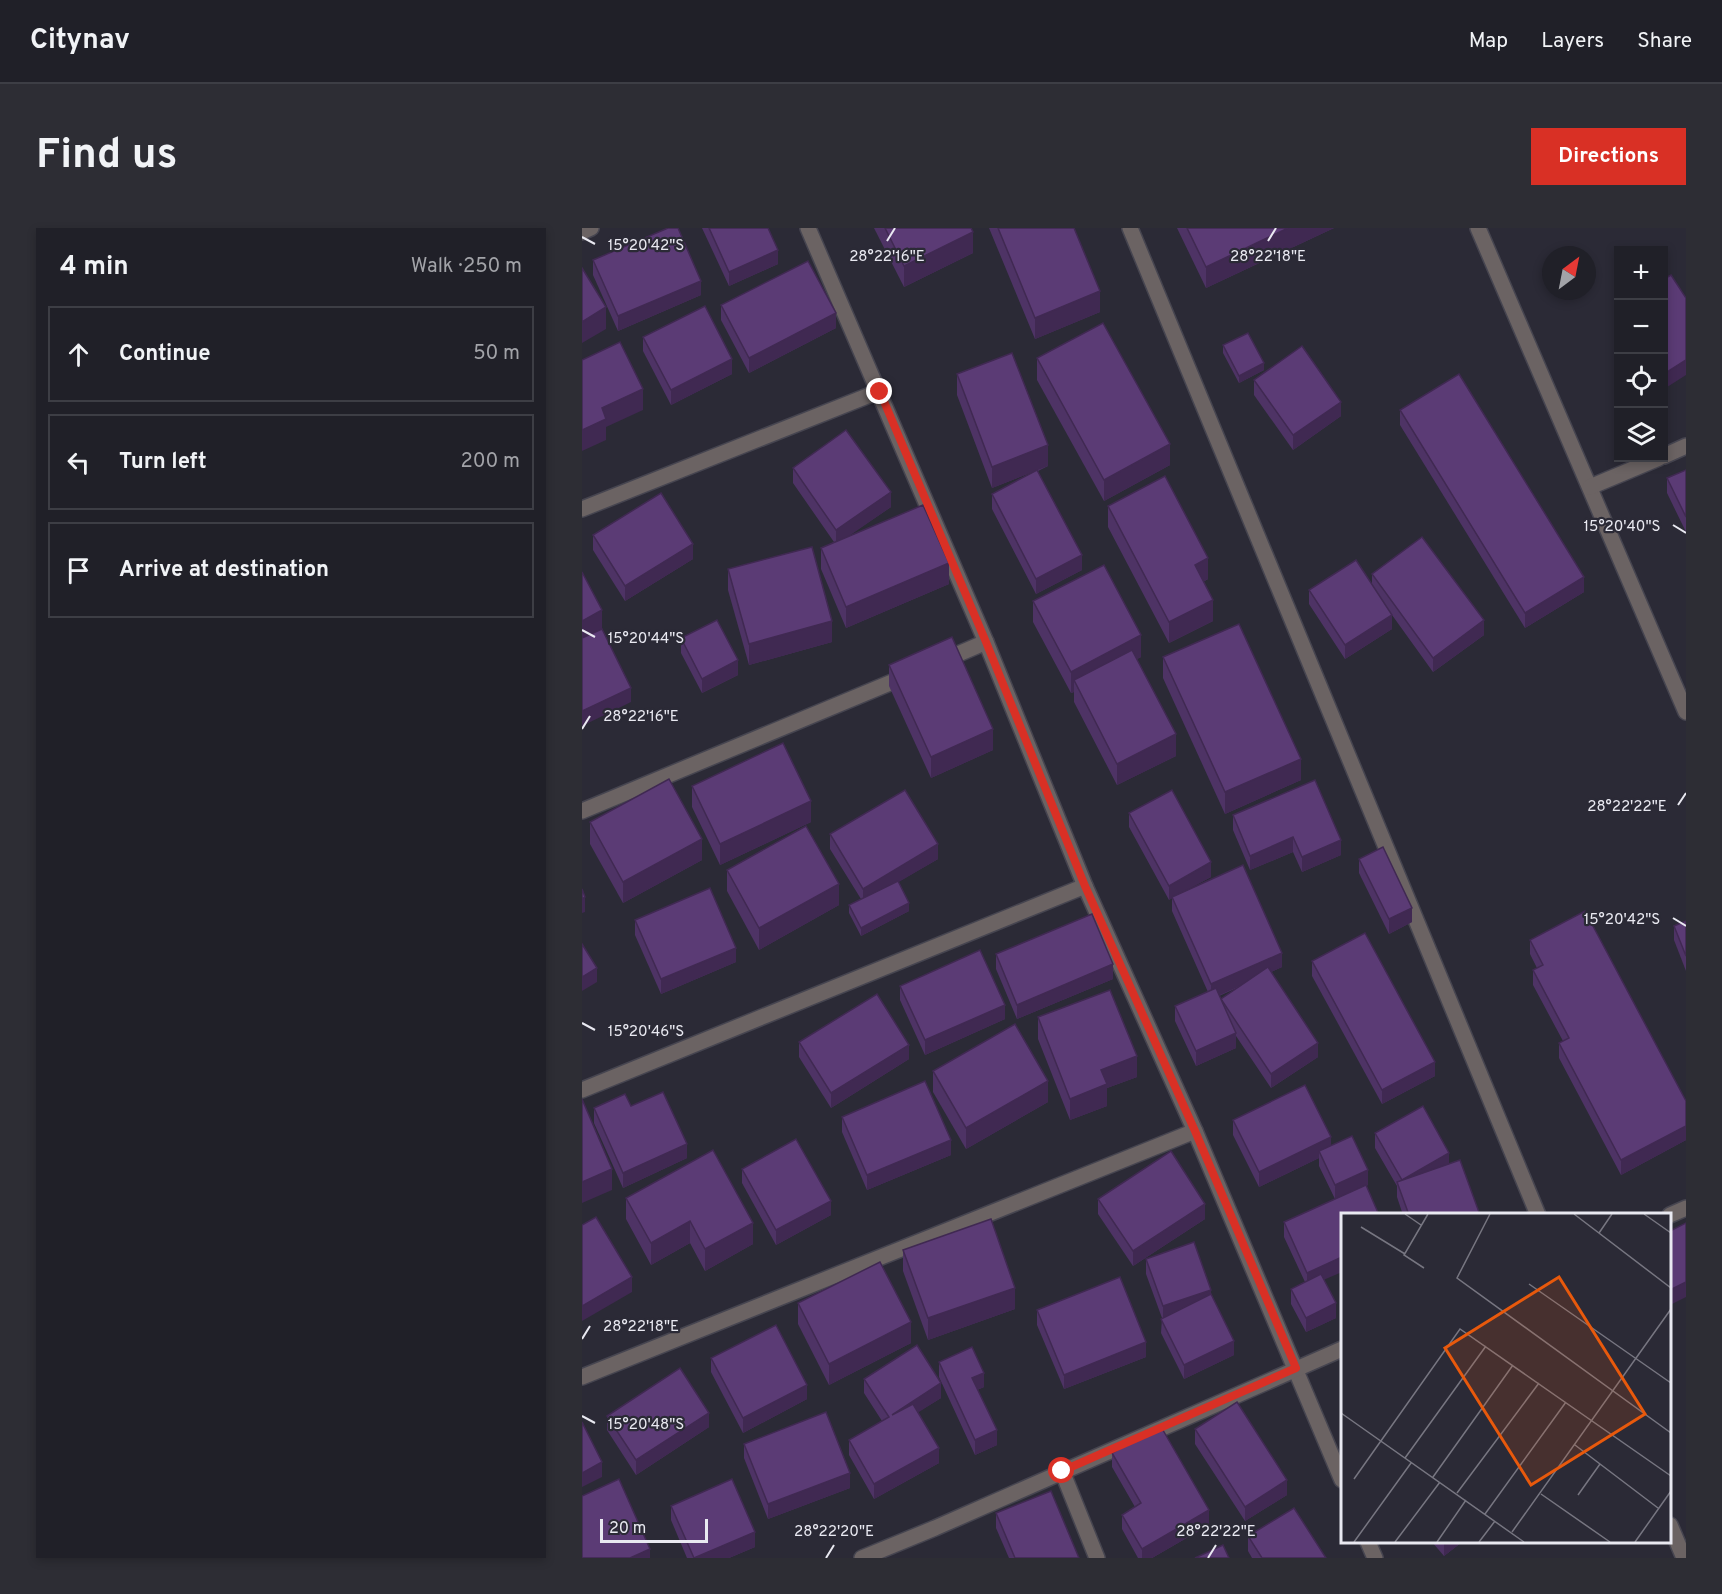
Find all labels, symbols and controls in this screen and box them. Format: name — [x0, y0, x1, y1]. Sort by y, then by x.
text: Citynav — [30, 23, 130, 59]
text: Map — [1469, 28, 1508, 55]
text: Layers — [1541, 28, 1604, 55]
text: Share — [1637, 28, 1692, 55]
button: Directions — [1531, 128, 1686, 185]
text: Find us — [36, 130, 177, 183]
text: 15°20'42"S — [608, 237, 684, 256]
north arrow — [1542, 246, 1596, 300]
map controls — [1614, 246, 1668, 462]
button: + — [1614, 246, 1668, 300]
text: 28°22'16"E — [849, 248, 925, 267]
text: 28°22'18"E — [1230, 248, 1306, 267]
text: 4 min — [60, 251, 129, 284]
text: Walk · 250 m — [411, 254, 522, 280]
button: − — [1614, 300, 1668, 354]
icon: ahead — [62, 338, 95, 371]
text: Continue — [119, 341, 210, 368]
text: 50 m — [473, 341, 520, 367]
button: locate — [1614, 354, 1668, 408]
route end — [866, 378, 892, 404]
button: layers — [1614, 408, 1668, 462]
icon: left — [62, 446, 95, 479]
text: Turn left — [119, 449, 207, 476]
text: 200 m — [461, 449, 520, 475]
text: 15°20'40"S — [1583, 518, 1661, 537]
icon: arrive — [62, 554, 95, 587]
text: Arrive at destination — [119, 557, 329, 584]
text: 15°20'44"S — [608, 630, 684, 649]
text: 28°22'16"E — [603, 708, 679, 727]
text: 28°22'22"E — [1587, 798, 1667, 817]
text: 15°20'42"S — [1584, 911, 1660, 930]
text: 15°20'46"S — [608, 1023, 684, 1042]
inset map — [1341, 1213, 1671, 1543]
text: 28°22'18"E — [603, 1318, 679, 1337]
text: 15°20'48"S — [608, 1416, 684, 1435]
route start — [1048, 1457, 1074, 1483]
scale bar — [600, 1516, 708, 1544]
text: 20 m — [609, 1519, 646, 1539]
text: 28°22'20"E — [794, 1523, 874, 1542]
text: 28°22'22"E — [1176, 1523, 1256, 1542]

